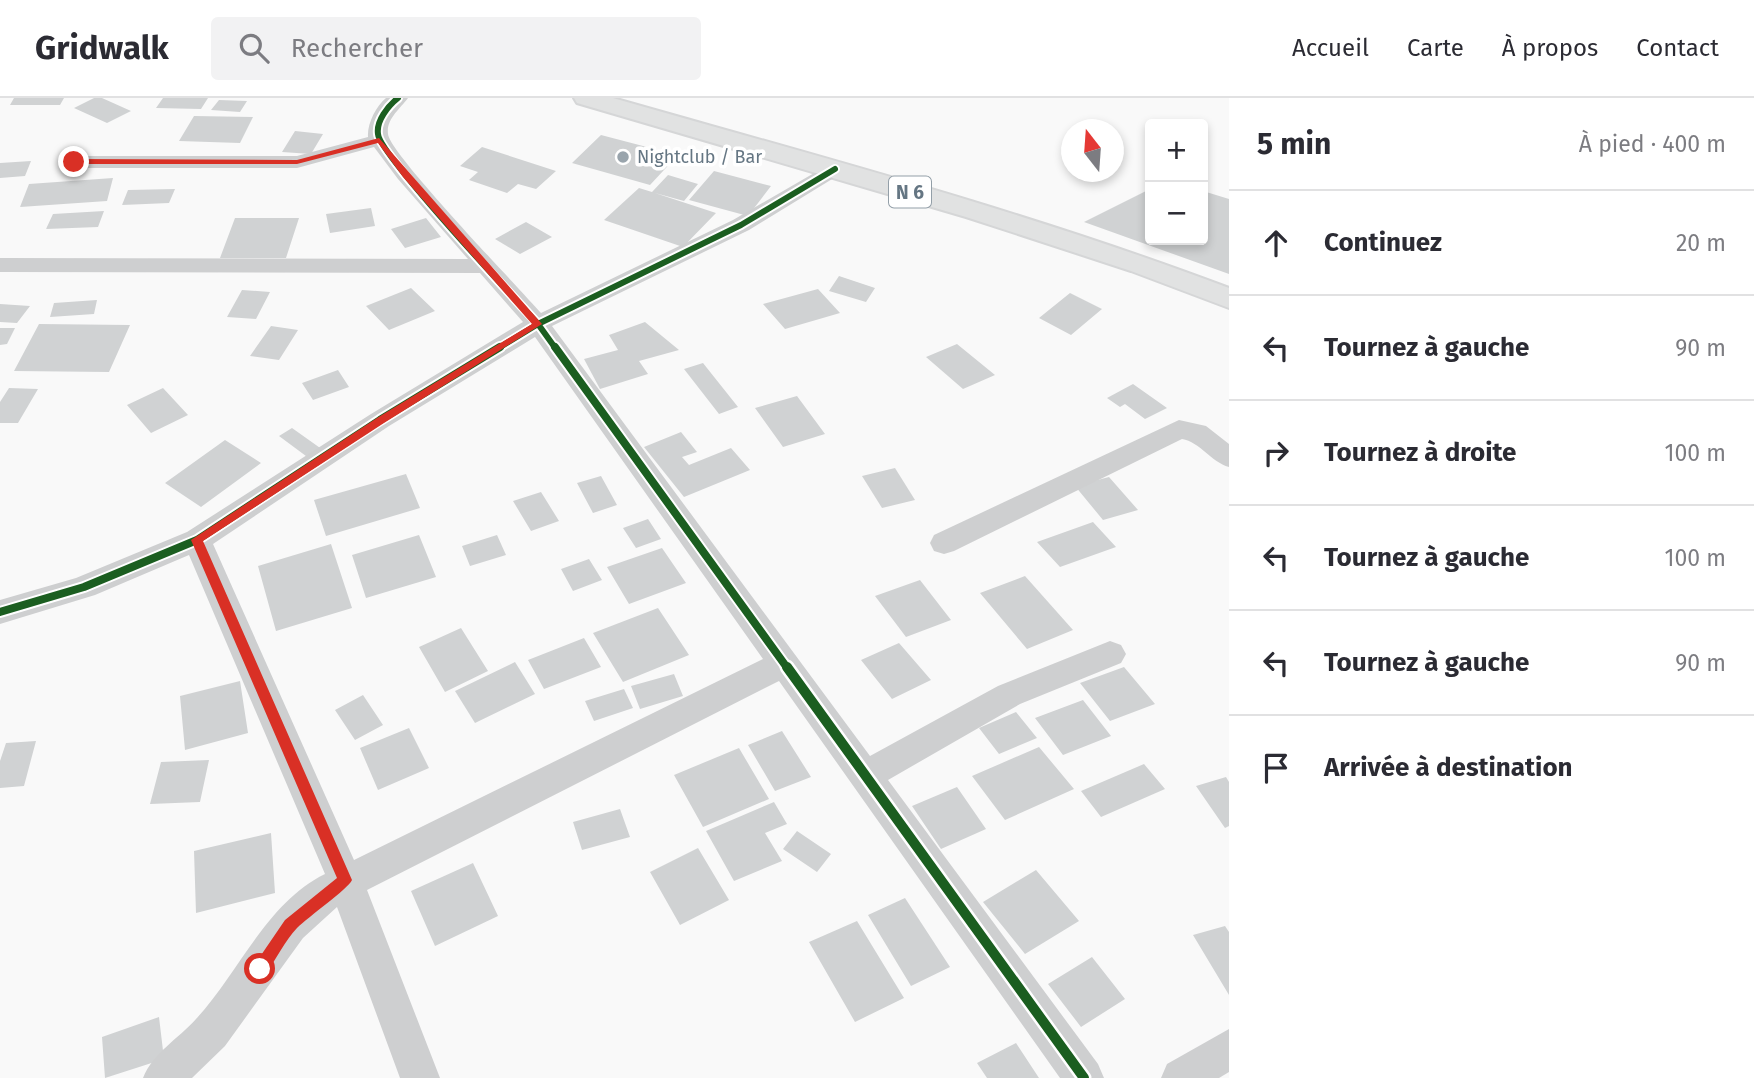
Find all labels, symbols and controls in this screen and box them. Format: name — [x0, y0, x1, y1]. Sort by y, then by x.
search box — [211, 17, 701, 80]
text: Gridwalk — [35, 28, 169, 68]
icon: search — [235, 29, 273, 67]
text: Rechercher — [291, 33, 423, 64]
text: Accueil — [1292, 34, 1369, 62]
text: Carte — [1407, 34, 1464, 62]
text: À propos — [1502, 34, 1598, 62]
text: Contact — [1636, 34, 1719, 62]
north arrow — [1061, 119, 1124, 182]
map controls — [1145, 119, 1208, 245]
button: + — [1145, 119, 1208, 182]
text: 5 min — [1257, 126, 1331, 162]
text: À pied · 400 m — [1579, 130, 1726, 158]
route end — [58, 146, 89, 177]
place label: Nightclub / Bar — [637, 146, 762, 168]
marker: Nightclub / Bar — [615, 149, 631, 165]
road number: N 6 — [889, 176, 931, 208]
button: − — [1145, 182, 1208, 245]
icon: ahead — [1257, 224, 1295, 262]
text: Continuez — [1324, 227, 1442, 258]
text: 20 m — [1676, 229, 1726, 257]
icon: left — [1257, 329, 1295, 367]
text: Tournez à gauche — [1324, 332, 1529, 363]
text: 90 m — [1675, 334, 1726, 362]
icon: right — [1257, 434, 1295, 472]
text: Tournez à droite — [1324, 437, 1516, 468]
text: 100 m — [1665, 439, 1726, 467]
icon: left — [1257, 539, 1295, 577]
text: Tournez à gauche — [1324, 542, 1529, 573]
text: 100 m — [1665, 544, 1726, 572]
icon: left — [1257, 644, 1295, 682]
text: Tournez à gauche — [1324, 647, 1529, 678]
text: 90 m — [1675, 649, 1726, 677]
icon: arrive — [1257, 749, 1295, 787]
text: Arrivée à destination — [1324, 752, 1573, 783]
route start — [244, 953, 275, 984]

